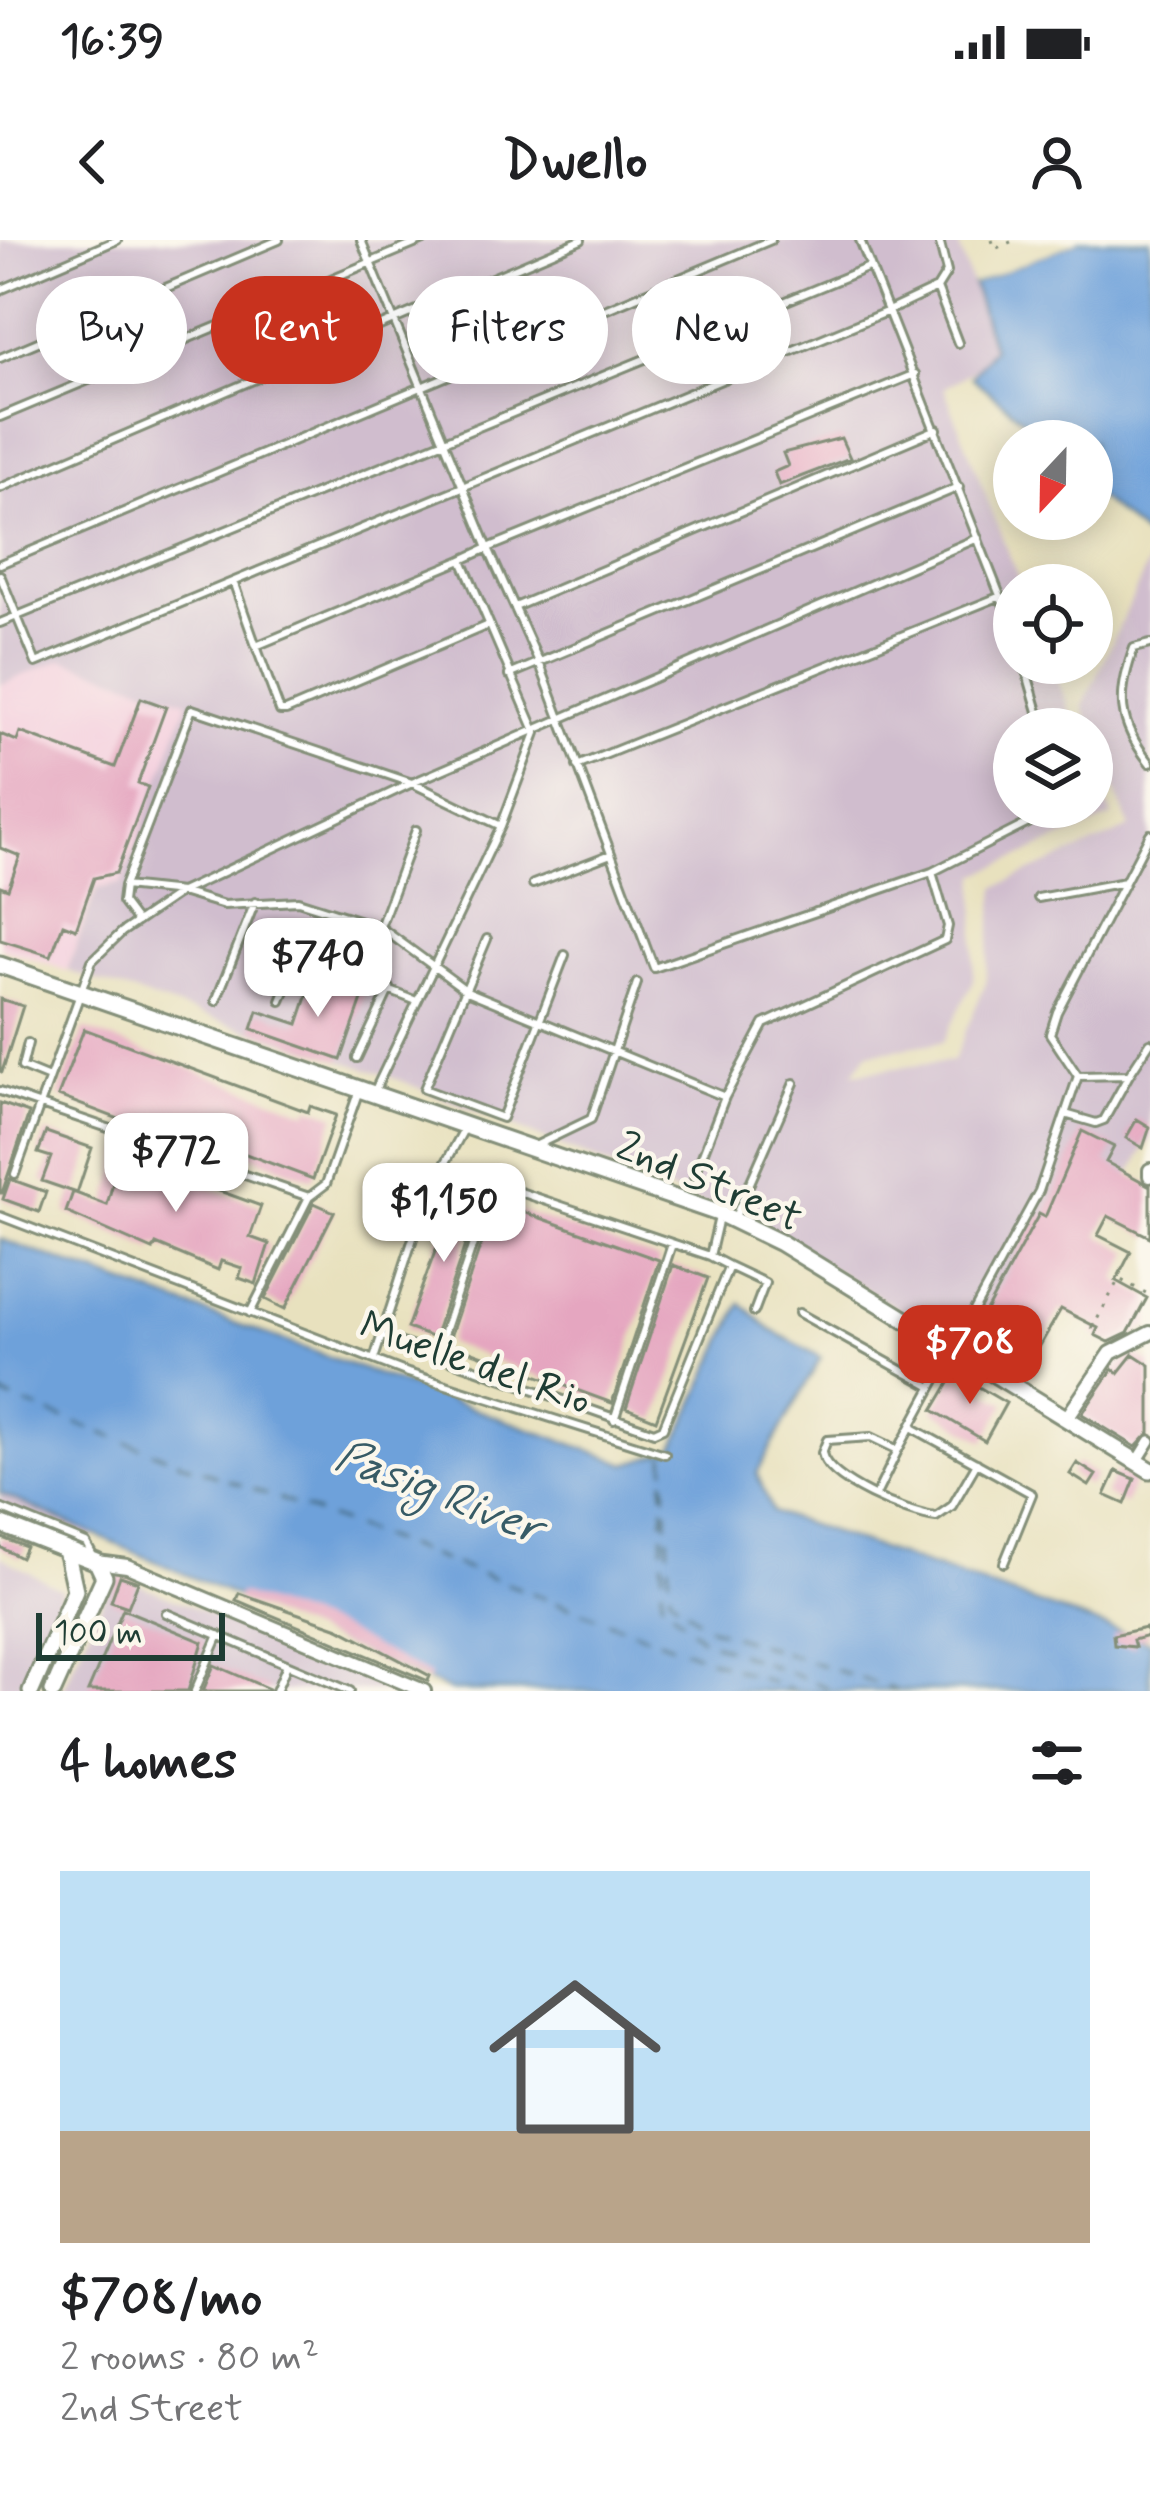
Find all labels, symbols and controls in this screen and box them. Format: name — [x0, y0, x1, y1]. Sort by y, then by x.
text: 16:39 — [60, 13, 164, 72]
text: Dwello — [502, 127, 648, 198]
icon: back — [60, 129, 126, 195]
icon: person — [1024, 129, 1090, 195]
chip: Buy — [36, 276, 187, 384]
chip: Rent — [211, 276, 383, 384]
chip: Filters — [407, 276, 608, 384]
chip: New — [632, 276, 791, 384]
north arrow — [993, 420, 1113, 540]
map controls — [993, 420, 1113, 828]
button: locate — [993, 564, 1113, 684]
button: layers — [993, 708, 1113, 828]
pin: $740 — [247, 918, 389, 1020]
text: $740 — [271, 931, 365, 982]
pin: $772 — [105, 1113, 247, 1215]
street label: 2nd Street — [607, 1119, 810, 1247]
text: $772 — [131, 1126, 221, 1177]
pin: $1,150 — [346, 1163, 542, 1265]
text: $1,150 — [389, 1176, 499, 1227]
street label: Muelle del Rio — [352, 1299, 598, 1430]
pin: $708 — [899, 1305, 1041, 1407]
text: $708 — [925, 1318, 1015, 1369]
water label: Pasig River — [326, 1427, 556, 1565]
scale bar — [36, 1607, 225, 1660]
text: 100 m — [54, 1612, 143, 1656]
text: 4 homes — [60, 1730, 237, 1796]
icon: filters — [1024, 1730, 1090, 1796]
icon: home — [467, 1949, 683, 2165]
text: $708/mo — [60, 2267, 262, 2333]
text: 2 rooms · 80 m² — [60, 2333, 319, 2384]
text: 2nd Street — [60, 2384, 243, 2435]

